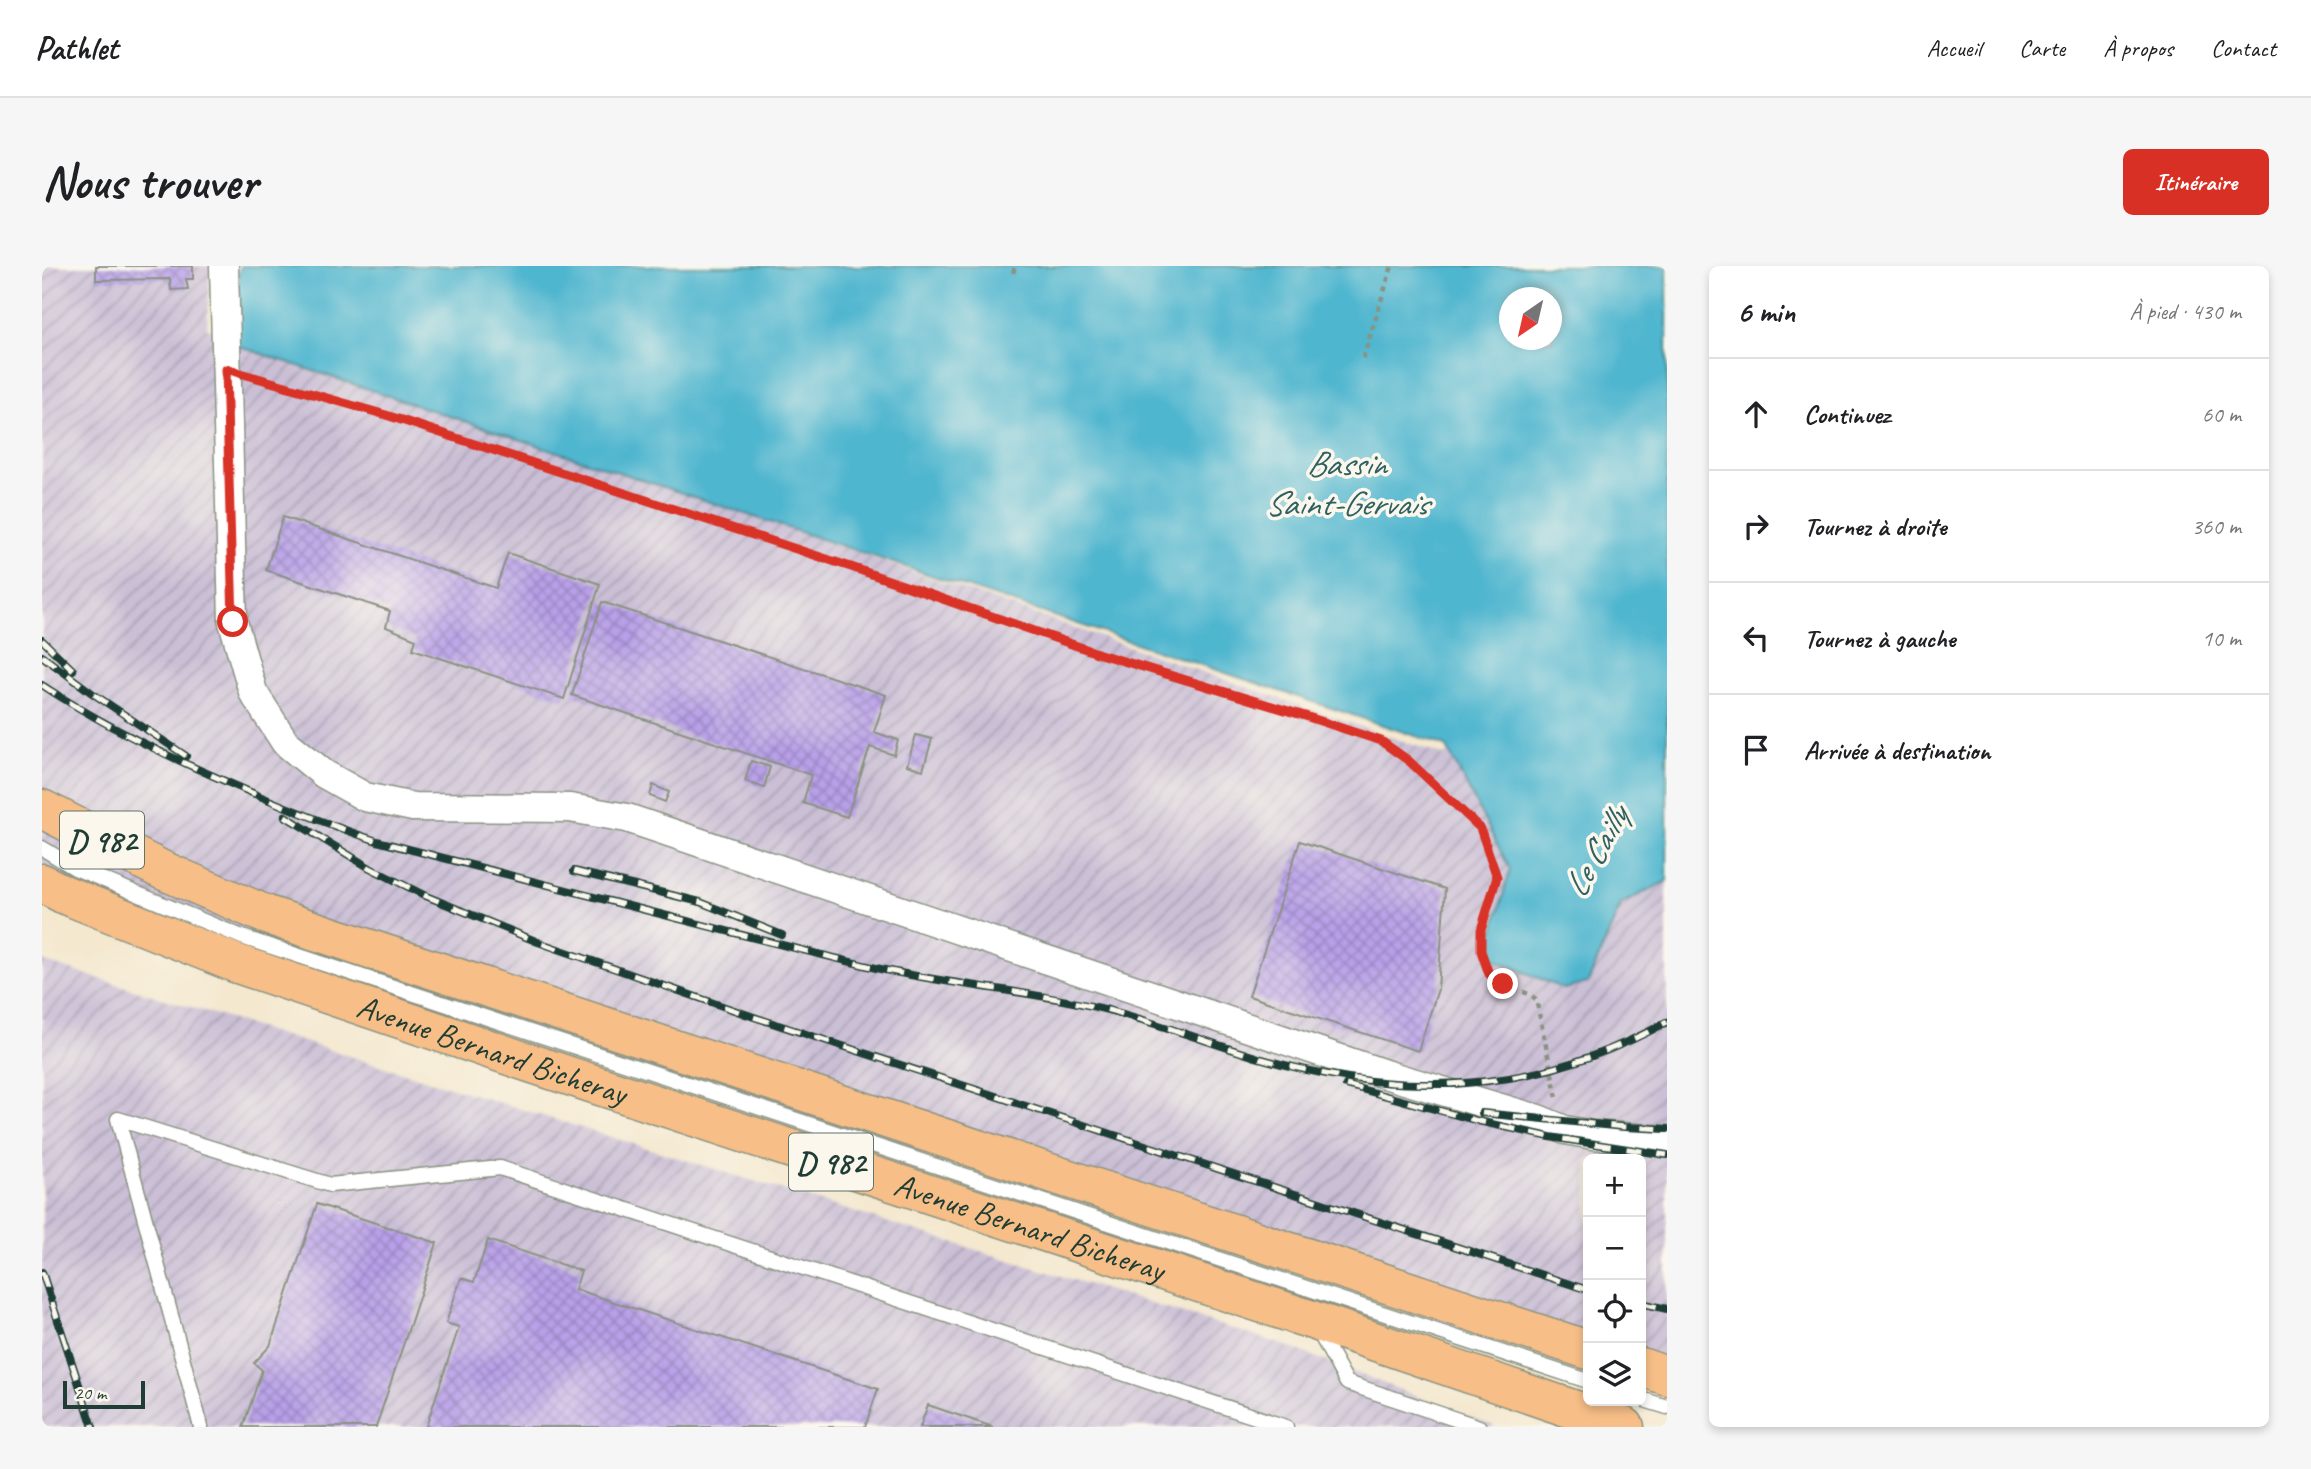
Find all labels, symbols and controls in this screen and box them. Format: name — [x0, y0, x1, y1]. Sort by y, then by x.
text: Pathlet — [35, 27, 118, 69]
text: Accueil — [1927, 33, 1981, 63]
text: Carte — [2019, 33, 2065, 63]
text: À propos — [2103, 33, 2173, 63]
text: Contact — [2211, 33, 2276, 63]
button: Itinéraire — [2123, 149, 2269, 215]
text: Nous trouver — [42, 151, 257, 213]
north arrow — [1499, 287, 1562, 350]
text: 6 min — [1737, 293, 1795, 331]
text: À pied · 430 m — [2129, 297, 2241, 326]
icon: ahead — [1737, 395, 1775, 433]
text: Continuez — [1804, 398, 1890, 431]
text: 60 m — [2202, 400, 2241, 429]
water label: Bassin Saint-Gervais — [1265, 441, 1433, 526]
icon: right — [1737, 507, 1775, 545]
text: Tournez à droite — [1804, 510, 1946, 543]
text: 360 m — [2192, 512, 2241, 541]
route start — [217, 606, 248, 637]
icon: left — [1737, 619, 1775, 657]
text: Tournez à gauche — [1804, 622, 1955, 655]
text: 10 m — [2202, 624, 2241, 653]
icon: arrive — [1737, 731, 1775, 769]
text: Arrivée à destination — [1804, 734, 1990, 767]
water label: Le Cailly — [1553, 794, 1642, 905]
road number: D 982 — [60, 812, 144, 868]
route end — [1487, 968, 1518, 999]
street label: Avenue Bernard Bicheray — [351, 985, 635, 1115]
road number: D 982 — [789, 1134, 873, 1191]
map controls — [1583, 1154, 1646, 1406]
button: + — [1583, 1154, 1646, 1217]
street label: Avenue Bernard Bicheray — [889, 1163, 1172, 1292]
button: − — [1583, 1217, 1646, 1280]
button: locate — [1583, 1280, 1646, 1343]
button: layers — [1583, 1343, 1646, 1406]
scale bar — [63, 1378, 145, 1410]
text: 20 m — [74, 1381, 106, 1405]

